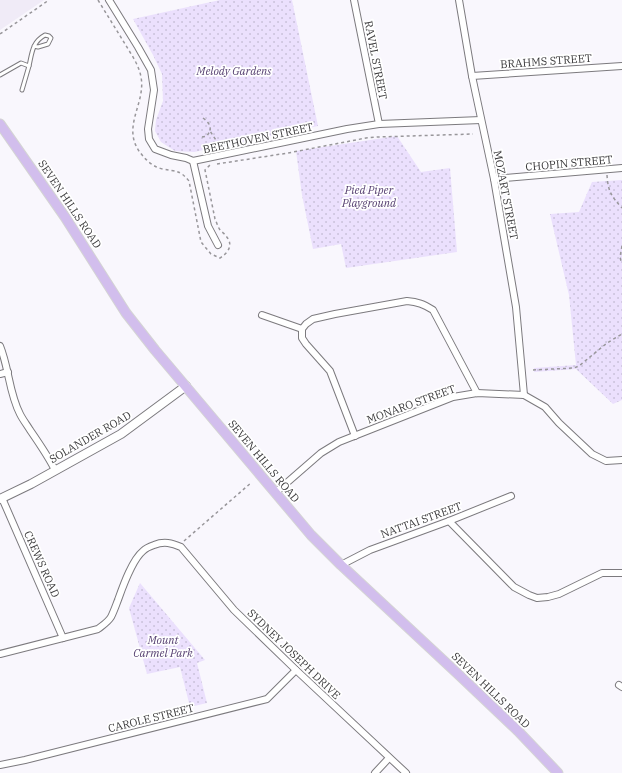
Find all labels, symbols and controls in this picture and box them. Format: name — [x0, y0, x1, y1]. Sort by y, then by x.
street label: RAVEL STREET — [361, 19, 391, 101]
street label: BRAHMS STREET — [500, 51, 592, 71]
park label: Melody Gardens — [196, 64, 272, 78]
street label: BEETHOVEN STREET — [201, 119, 315, 157]
street label: MOZART STREET — [490, 149, 522, 241]
street label: CHOPIN STREET — [525, 152, 613, 174]
street label: SEVEN HILLS ROAD — [35, 157, 105, 251]
park label: Pied Piper Playground — [341, 183, 397, 210]
street label: MONARO STREET — [365, 381, 457, 427]
street label: SOLANDER ROAD — [47, 408, 134, 466]
street label: SEVEN HILLS ROAD — [225, 417, 303, 505]
street label: NATTAI STREET — [378, 499, 464, 541]
street label: CREWS ROAD — [21, 529, 63, 600]
street label: SYDNEY JOSEPH DRIVE — [245, 606, 343, 702]
park label: Mount Carmel Park — [133, 633, 193, 660]
street label: SEVEN HILLS ROAD — [449, 649, 533, 731]
street label: CAROLE STREET — [107, 701, 195, 735]

